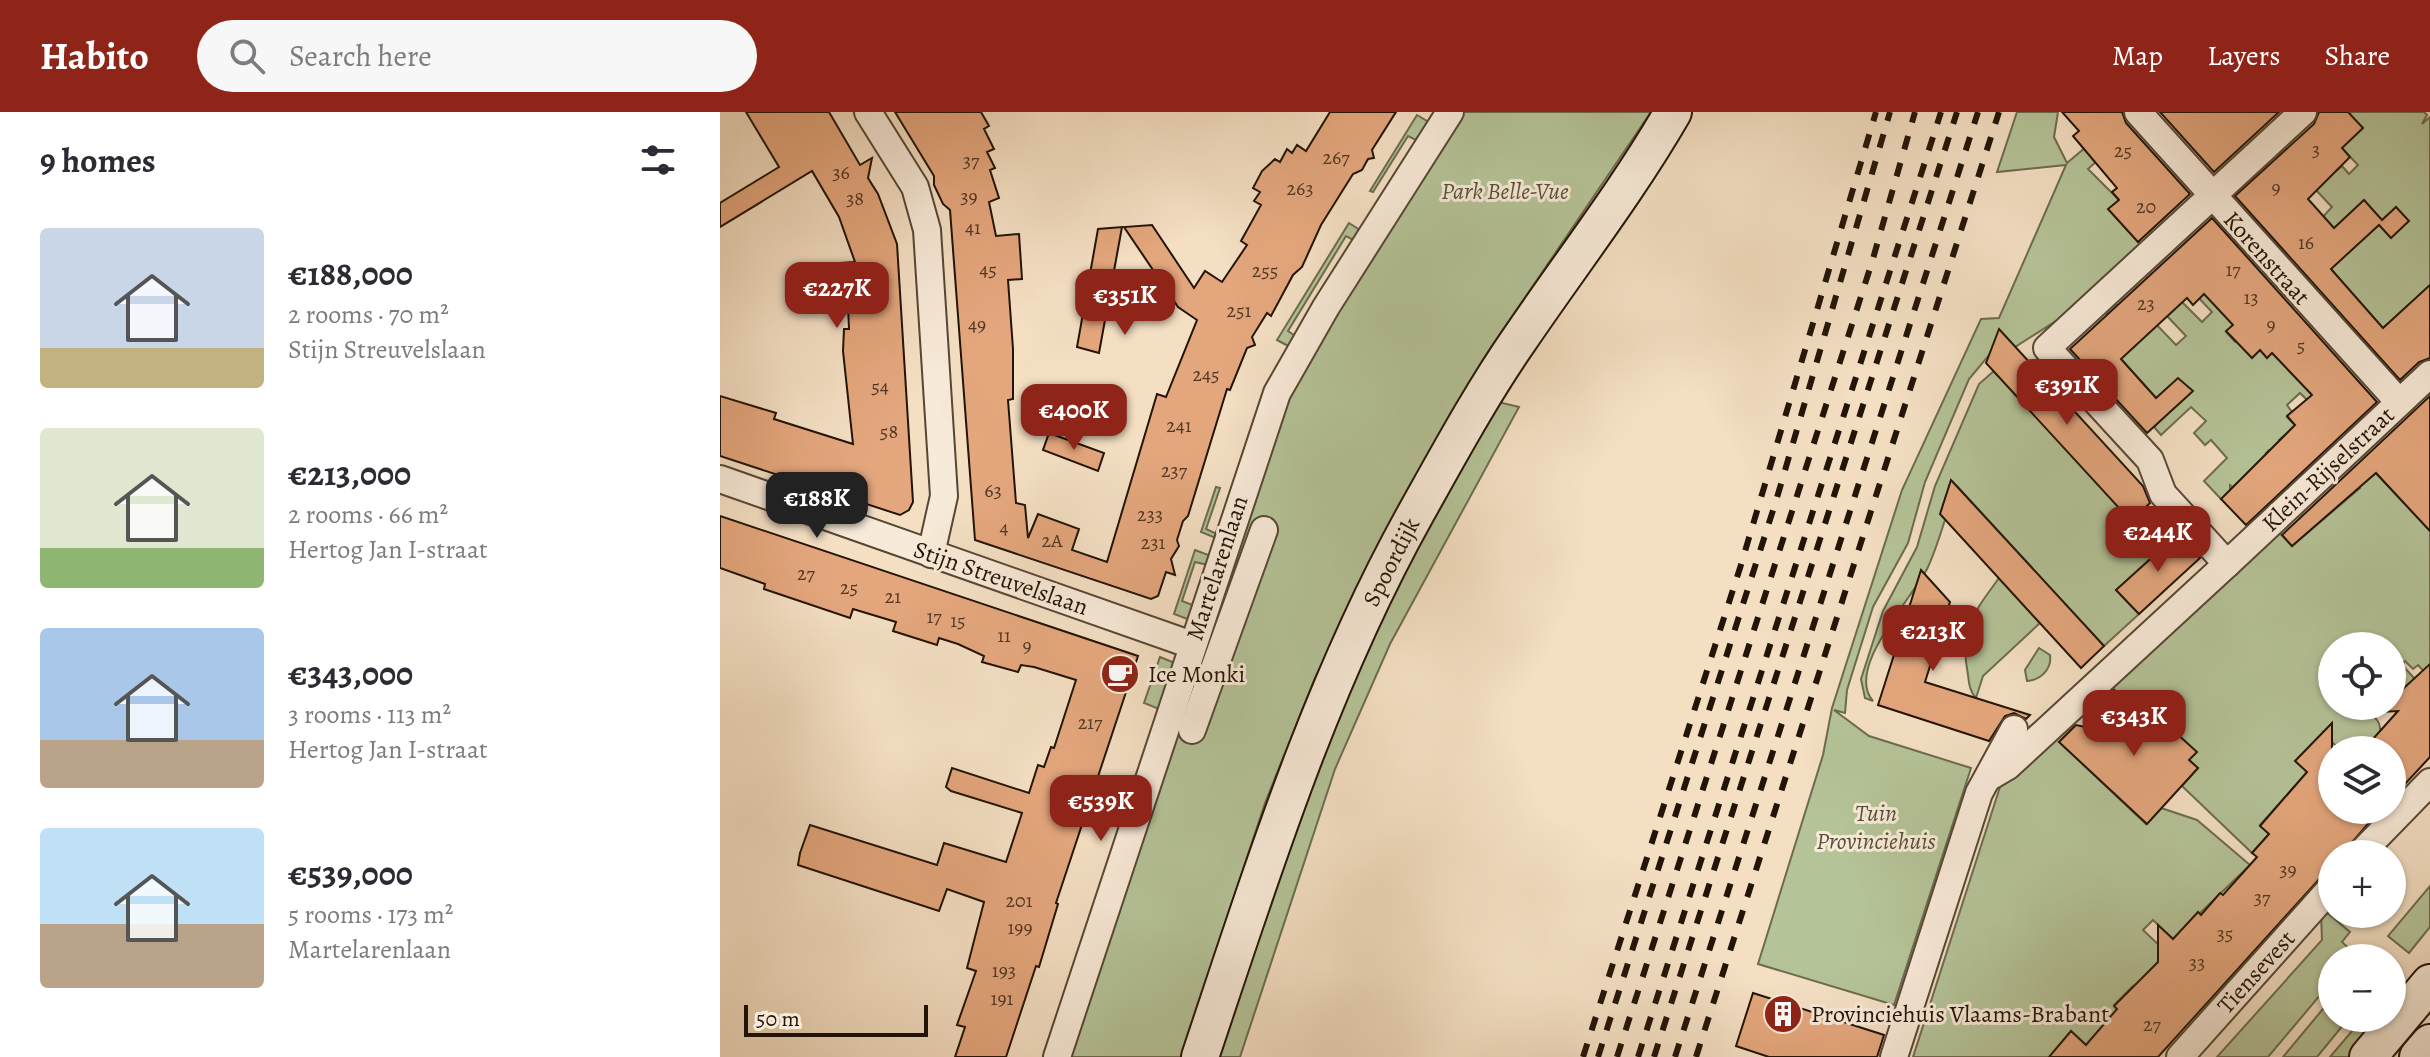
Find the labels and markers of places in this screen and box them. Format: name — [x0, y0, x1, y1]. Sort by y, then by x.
pin: €227K — [781, 262, 893, 330]
pin: €351K — [1069, 269, 1181, 337]
pin: €391K — [2011, 359, 2123, 427]
pin: €400K — [1018, 384, 1130, 452]
pin: €188K — [761, 472, 873, 540]
pin: €244K — [2102, 506, 2214, 574]
pin: €213K — [1877, 605, 1989, 673]
cafe icon: Ice Monki — [1099, 653, 1141, 695]
place label: Ice Monki — [1148, 658, 1245, 690]
pin: €343K — [2078, 690, 2190, 758]
pin: €539K — [1045, 775, 1157, 843]
building icon: Provinciehuis Vlaams-Brabant — [1762, 993, 1804, 1035]
place label: Provinciehuis Vlaams-Brabant — [1811, 998, 2109, 1030]

